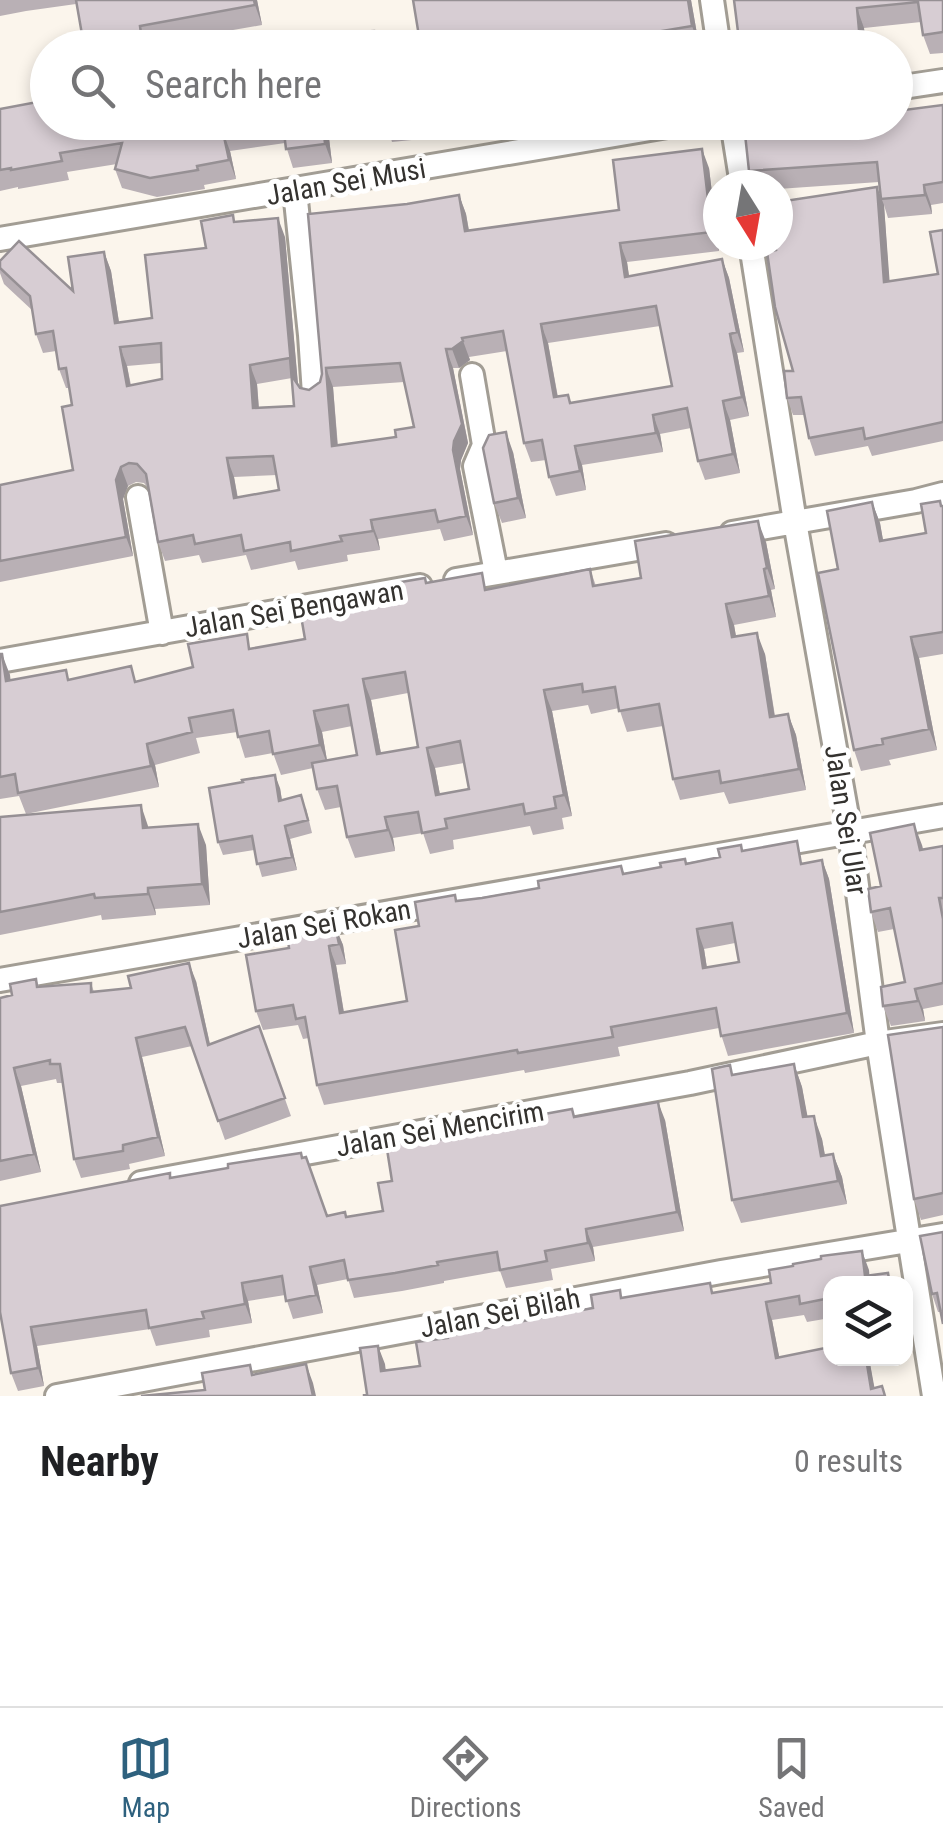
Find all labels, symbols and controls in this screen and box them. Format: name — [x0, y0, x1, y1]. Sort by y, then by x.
search box — [30, 30, 913, 140]
icon: search — [65, 58, 120, 113]
text: Search here — [145, 63, 322, 107]
street label: Jalan Sei Musi — [264, 152, 428, 212]
north arrow — [703, 170, 793, 260]
street label: Jalan Sei Bengawan — [182, 574, 406, 644]
street label: Jalan Sei Ular — [818, 743, 874, 897]
street label: Jalan Sei Rokan — [235, 892, 413, 956]
street label: Jalan Sei Mencirim — [333, 1094, 547, 1164]
map controls — [823, 1276, 913, 1366]
button: layers — [823, 1276, 913, 1366]
street label: Jalan Sei Bilah — [417, 1281, 583, 1345]
text: Nearby — [40, 1437, 159, 1486]
text: 0 results — [794, 1442, 903, 1480]
tab: Map — [118, 1731, 173, 1824]
tab: Directions — [410, 1731, 522, 1824]
tab: Saved — [758, 1731, 825, 1824]

